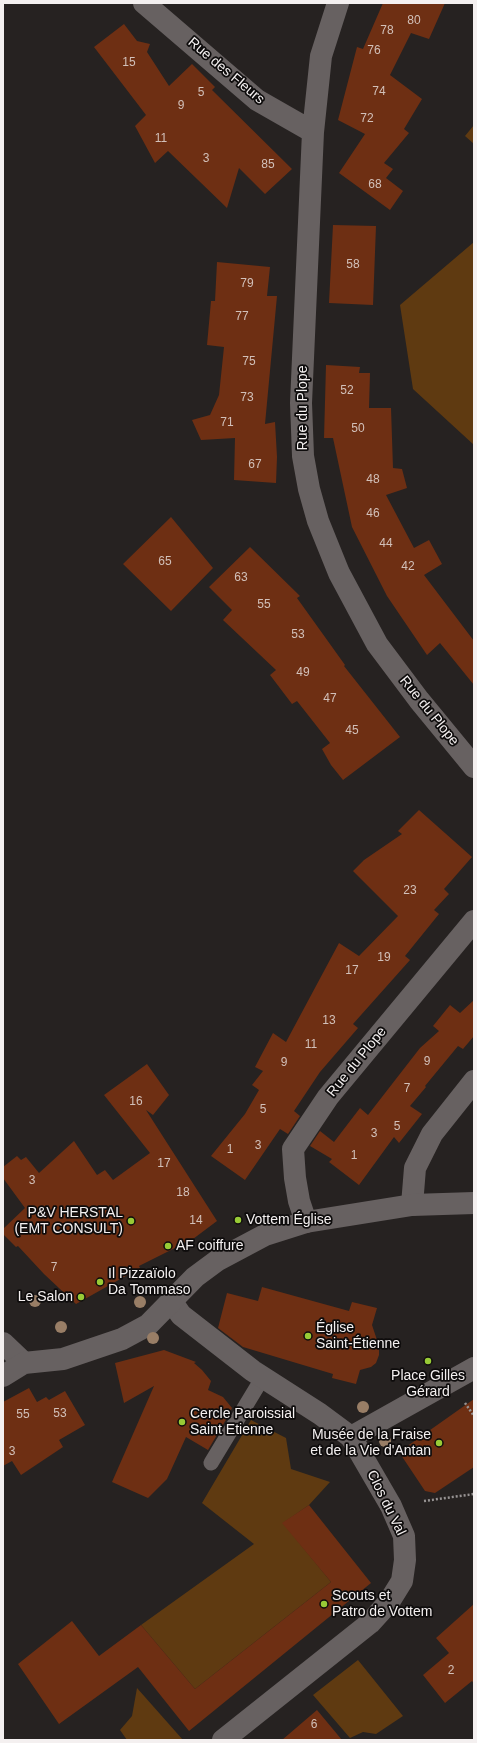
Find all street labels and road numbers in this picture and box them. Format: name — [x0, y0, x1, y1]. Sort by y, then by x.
street label: Rue des Fleurs — [184, 34, 268, 108]
street label: Rue du Plope — [295, 366, 311, 450]
street label: Rue du Plope — [396, 673, 462, 749]
street label: Rue du Plope — [324, 1024, 390, 1100]
street label: Clos du Val — [363, 1468, 409, 1538]

